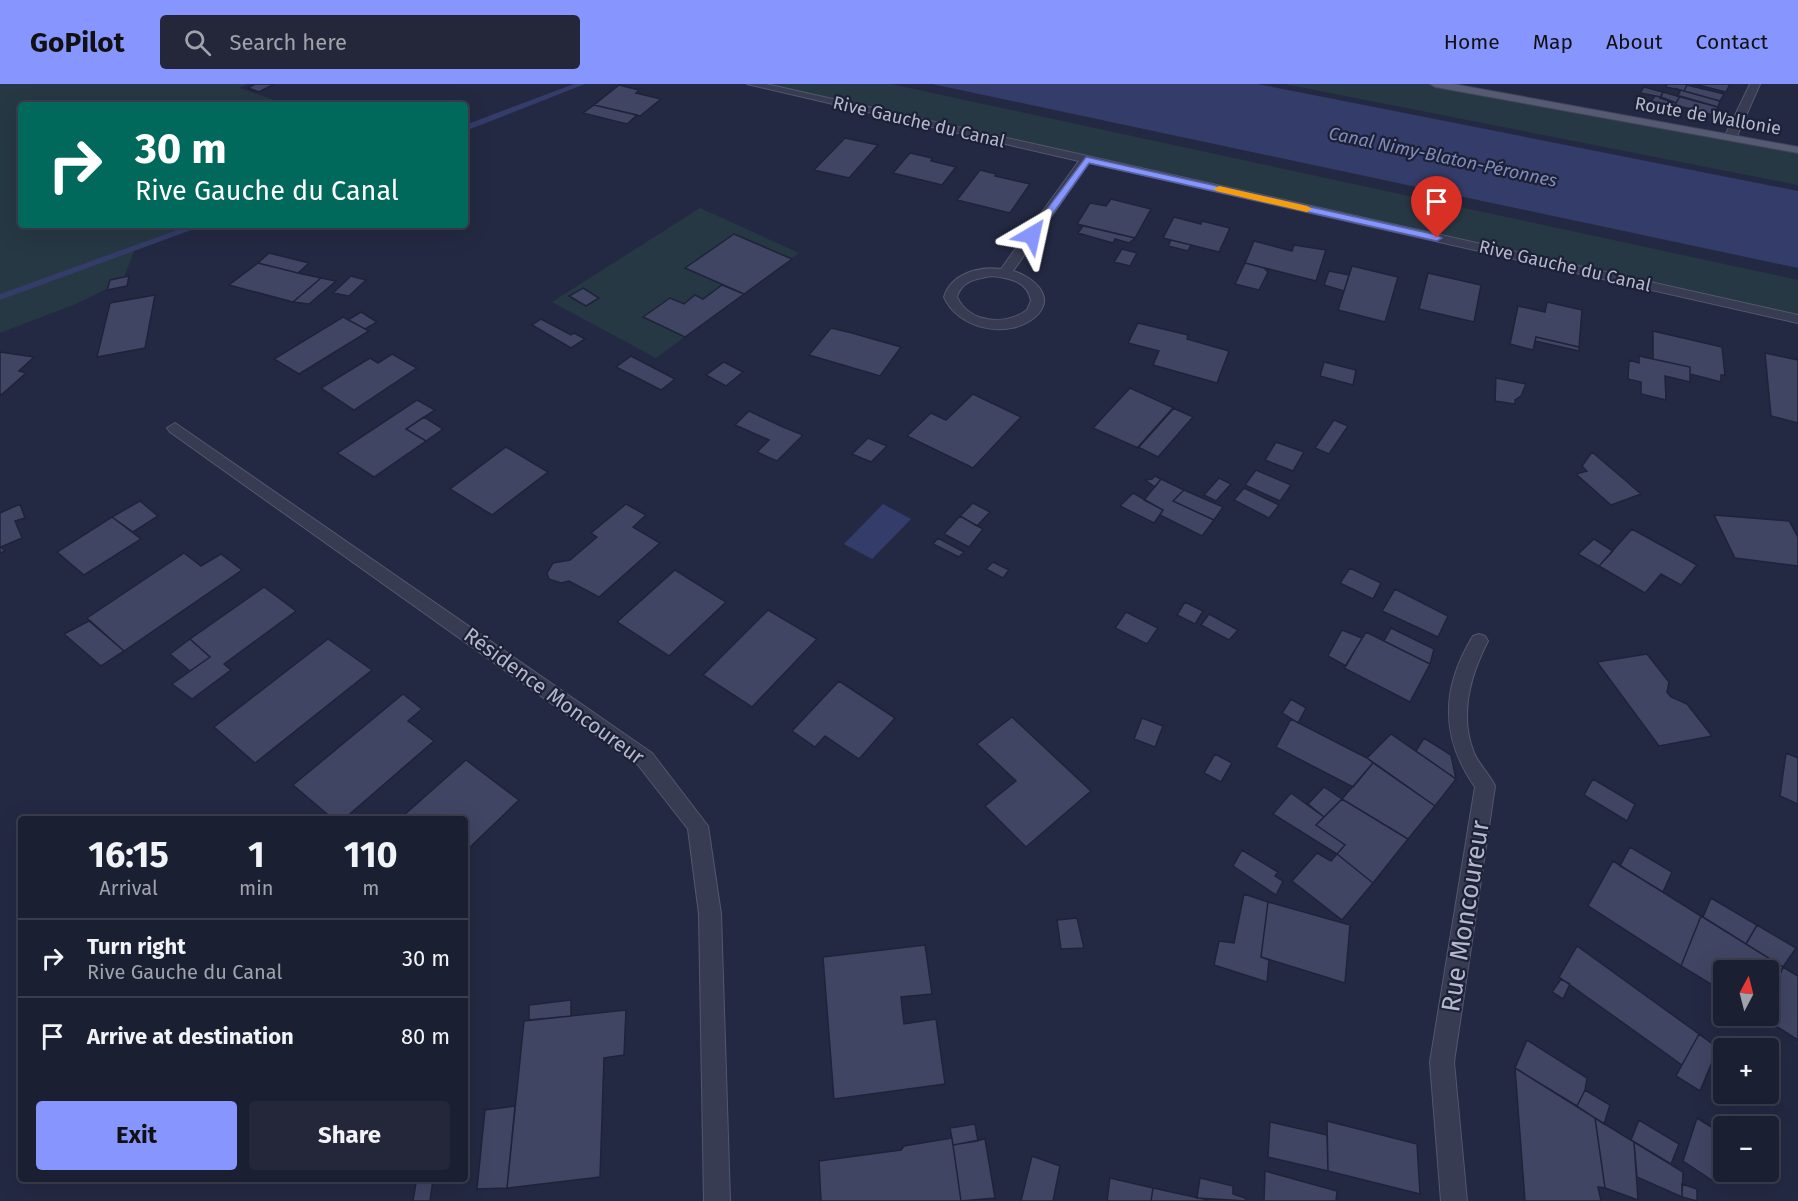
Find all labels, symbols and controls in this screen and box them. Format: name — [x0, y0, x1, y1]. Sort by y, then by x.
search box — [160, 15, 580, 69]
text: GoPilot — [30, 26, 124, 59]
icon: search — [181, 26, 214, 59]
text: Search here — [229, 29, 347, 56]
text: Home — [1444, 29, 1500, 55]
text: Map — [1533, 29, 1573, 55]
text: About — [1606, 29, 1663, 55]
text: Contact — [1696, 29, 1768, 55]
street label: Rive Gauche du Canal — [831, 92, 1007, 152]
street label: Route de Wallonie — [1633, 92, 1783, 140]
water label: Canal Nimy-Blaton-Péronnes — [1327, 122, 1559, 192]
text: 30 m — [135, 124, 227, 174]
icon: right — [36, 126, 114, 204]
text: Rive Gauche du Canal — [135, 175, 399, 207]
pin — [1411, 176, 1462, 238]
icon: arrive — [1420, 185, 1453, 218]
position arrow — [1000, 203, 1064, 267]
street label: Rive Gauche du Canal — [1477, 236, 1653, 296]
street label: Résidence Moncoureur — [459, 622, 649, 770]
street label: Rue Moncoureur — [1435, 818, 1496, 1014]
text: 16:15 — [88, 833, 169, 877]
text: 1 — [248, 833, 265, 877]
text: 110 — [344, 833, 398, 877]
text: Arrival — [99, 876, 158, 900]
text: min — [239, 876, 274, 900]
text: m — [362, 876, 379, 900]
text: Turn right — [87, 933, 186, 960]
icon: right — [36, 942, 69, 975]
text: 30 m — [402, 945, 450, 972]
text: Rive Gauche du Canal — [87, 960, 282, 984]
north arrow — [1713, 960, 1779, 1026]
map controls — [1713, 960, 1779, 1182]
icon: arrive — [36, 1020, 69, 1053]
text: Arrive at destination — [87, 1023, 294, 1050]
text: 80 m — [401, 1023, 450, 1050]
button: + — [1713, 1038, 1779, 1104]
button: Exit — [36, 1101, 237, 1170]
button: Share — [249, 1101, 450, 1170]
button: − — [1713, 1116, 1779, 1182]

